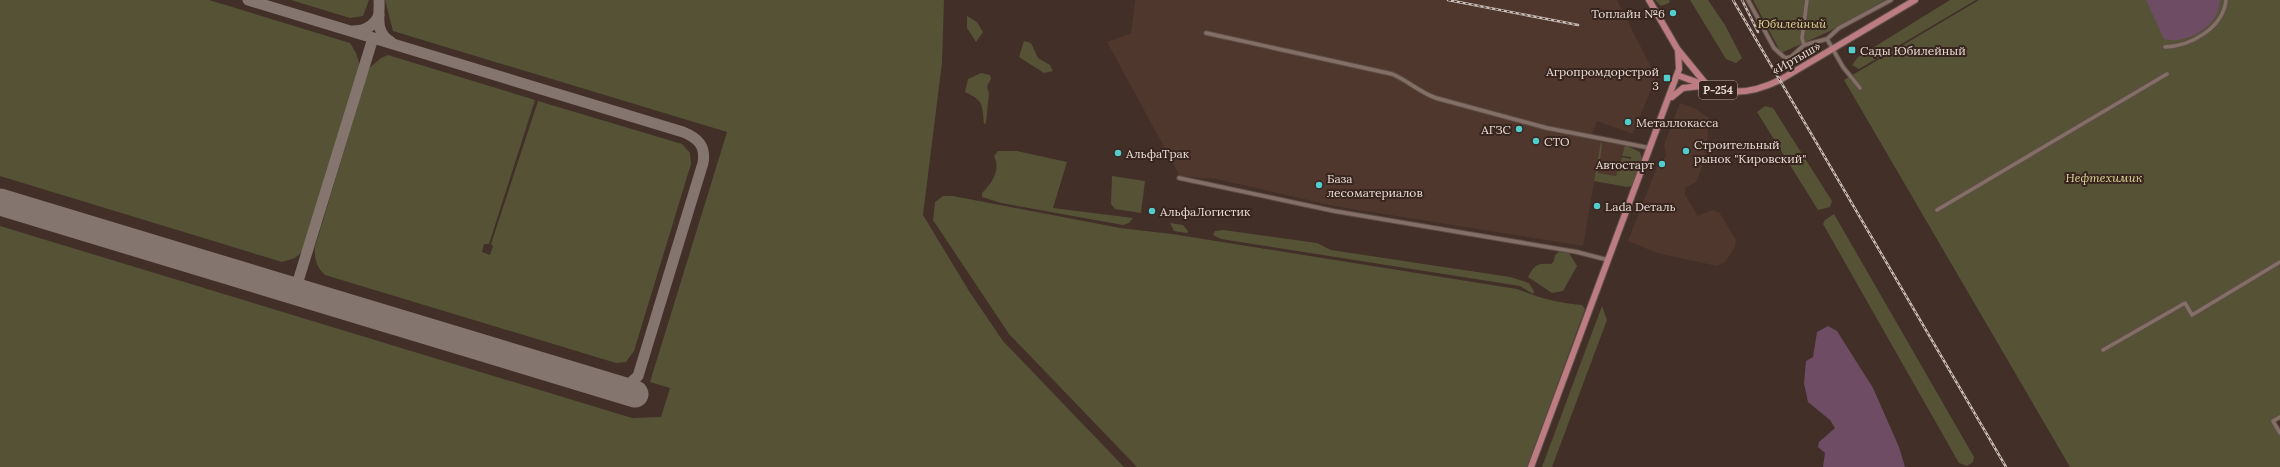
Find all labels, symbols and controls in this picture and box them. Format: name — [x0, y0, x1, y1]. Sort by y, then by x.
place label: Топлайн №6 — [1591, 6, 1665, 21]
marker: Топлайн №6 — [1668, 8, 1678, 18]
park label: Юбилейный — [1758, 16, 1827, 31]
street label: «Иртыш» — [1769, 38, 1823, 78]
place label: Сады Юбилейный — [1860, 43, 1966, 58]
marker: Сады Юбилейный — [1847, 45, 1857, 55]
place label: Агропромдорстрой 3 — [1545, 64, 1659, 93]
marker: Агропромдорстрой 3 — [1662, 73, 1672, 83]
road number: Р-254 — [1699, 81, 1737, 99]
place label: Металлокасса — [1636, 115, 1718, 130]
marker: Металлокасса — [1623, 117, 1633, 127]
place label: АГЗС — [1480, 122, 1512, 137]
marker: АГЗС — [1514, 124, 1524, 134]
place label: СТО — [1544, 134, 1570, 149]
marker: СТО — [1531, 136, 1541, 146]
place label: Строительный рынок "Кировский" — [1694, 137, 1807, 166]
place label: АльфаТрак — [1125, 146, 1190, 161]
marker: Строительный рынок "Кировский" — [1681, 146, 1691, 156]
marker: АльфаТрак — [1113, 148, 1123, 158]
place label: Автостарт — [1595, 157, 1654, 172]
marker: Автостарт — [1657, 159, 1667, 169]
park label: Нефтехимик — [2065, 170, 2143, 185]
place label: База лесоматериалов — [1327, 171, 1423, 200]
marker: База лесоматериалов — [1314, 180, 1324, 190]
place label: Lada Dеталь — [1605, 199, 1676, 214]
marker: Lada Dеталь — [1592, 201, 1602, 211]
place label: АльфаЛогистик — [1159, 204, 1251, 219]
marker: АльфаЛогистик — [1147, 206, 1157, 216]

